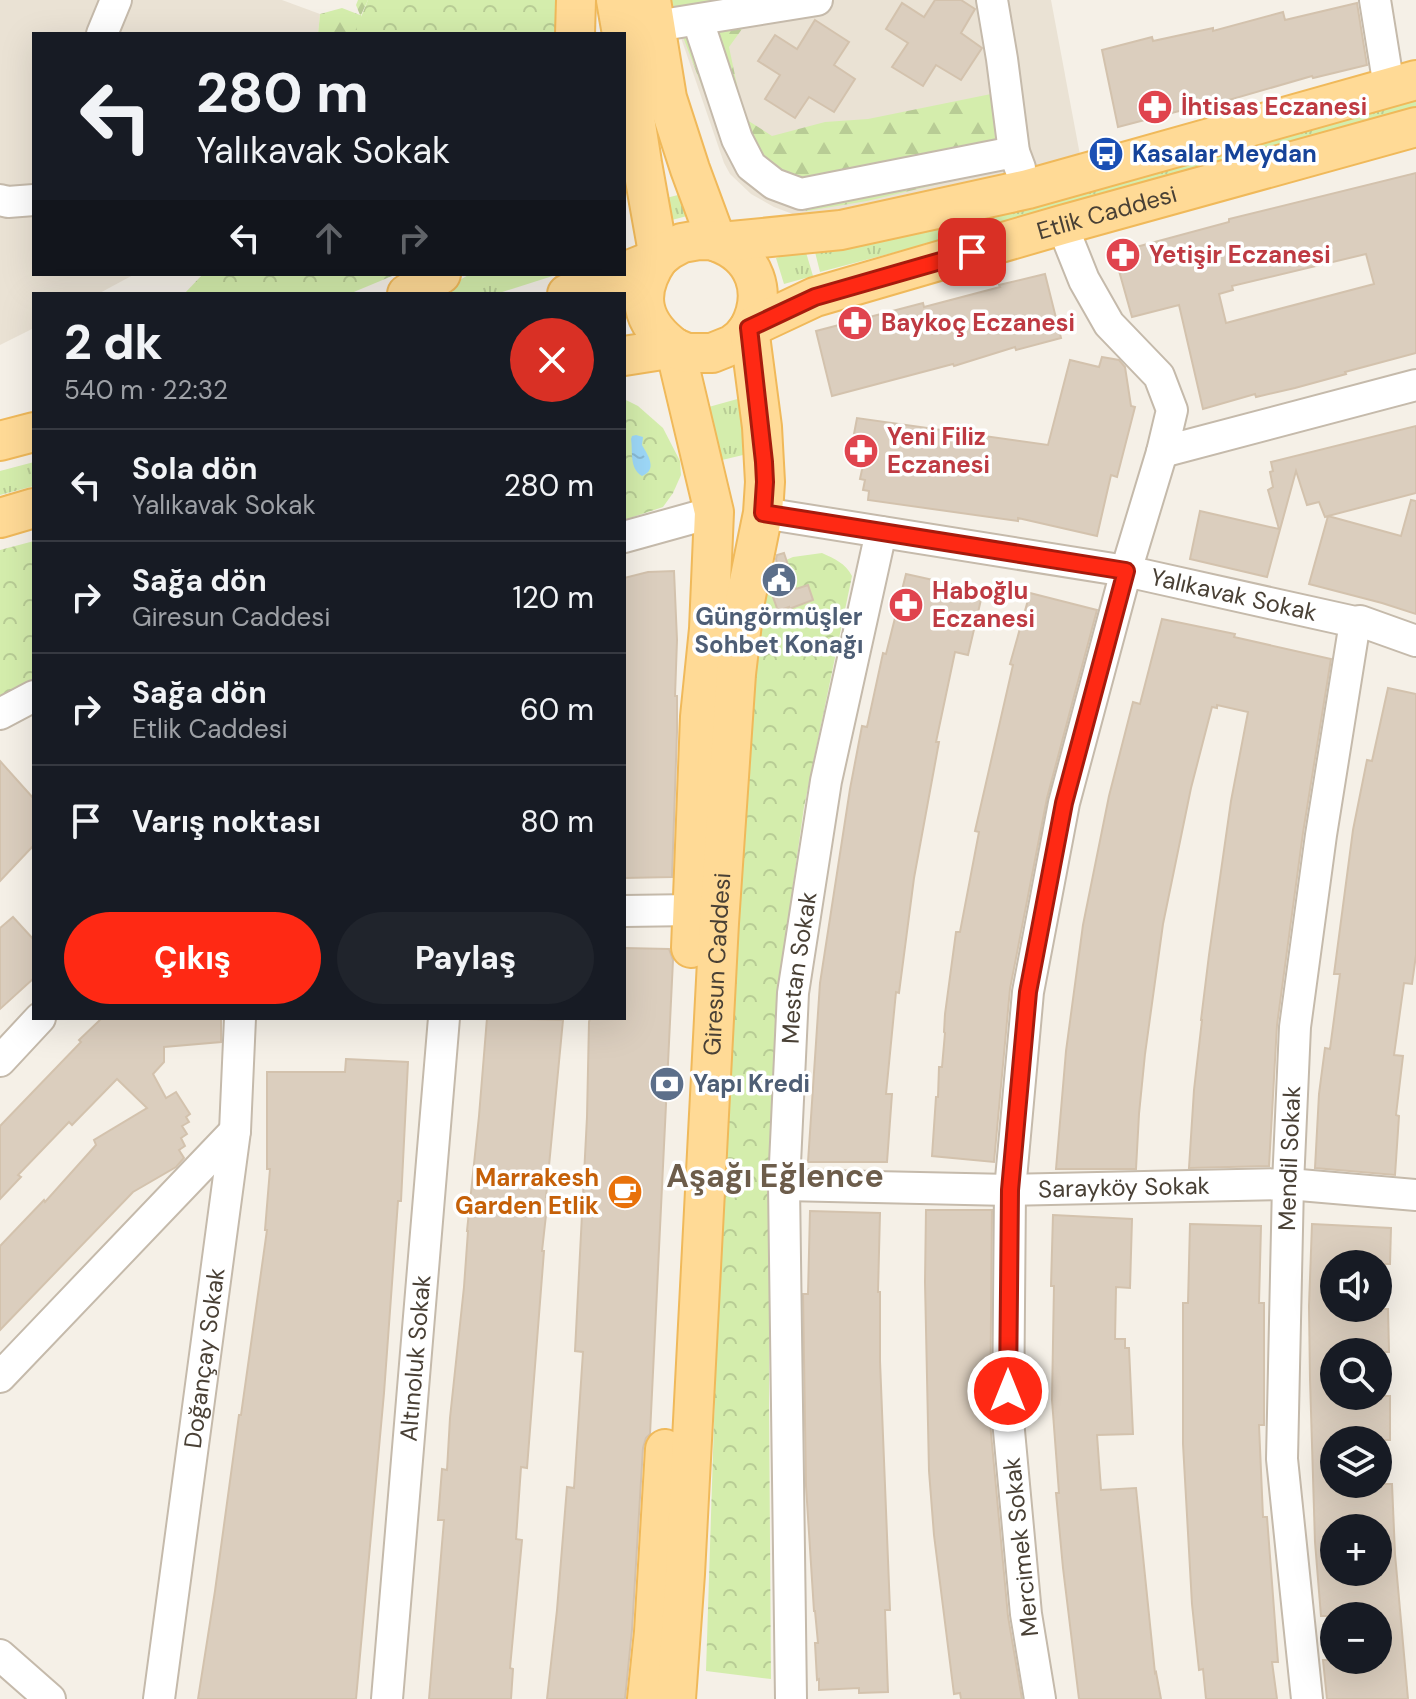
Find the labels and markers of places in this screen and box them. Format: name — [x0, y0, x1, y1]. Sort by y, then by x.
pharmacy icon: İhtisas Eczanesi — [1136, 88, 1174, 126]
place label: İhtisas Eczanesi — [1181, 91, 1367, 122]
bus stop icon: Kasalar Meydan — [1087, 135, 1125, 173]
place label: Kasalar Meydan — [1132, 138, 1317, 169]
pin — [938, 218, 1006, 286]
pharmacy icon: Yetişir Eczanesi — [1104, 236, 1142, 274]
place label: Yetişir Eczanesi — [1149, 239, 1331, 270]
pharmacy icon: Baykoç Eczanesi — [836, 304, 874, 342]
place label: Baykoç Eczanesi — [881, 307, 1075, 338]
place label: Yeni Filiz Eczanesi — [887, 421, 990, 480]
pharmacy icon: Yeni Filiz Eczanesi — [842, 432, 880, 470]
public building icon: Güngörmüşler Sohbet Konağı — [760, 561, 798, 599]
place label: Haboğlu Eczanesi — [932, 575, 1035, 634]
pharmacy icon: Haboğlu Eczanesi — [887, 586, 925, 624]
place label: Güngörmüşler Sohbet Konağı — [695, 601, 863, 660]
bank icon: Yapı Kredi — [648, 1065, 686, 1103]
place label: Yapı Kredi — [693, 1068, 810, 1099]
place label: Marrakesh Garden Etlik — [455, 1162, 599, 1221]
cafe icon: Marrakesh Garden Etlik — [606, 1173, 644, 1211]

